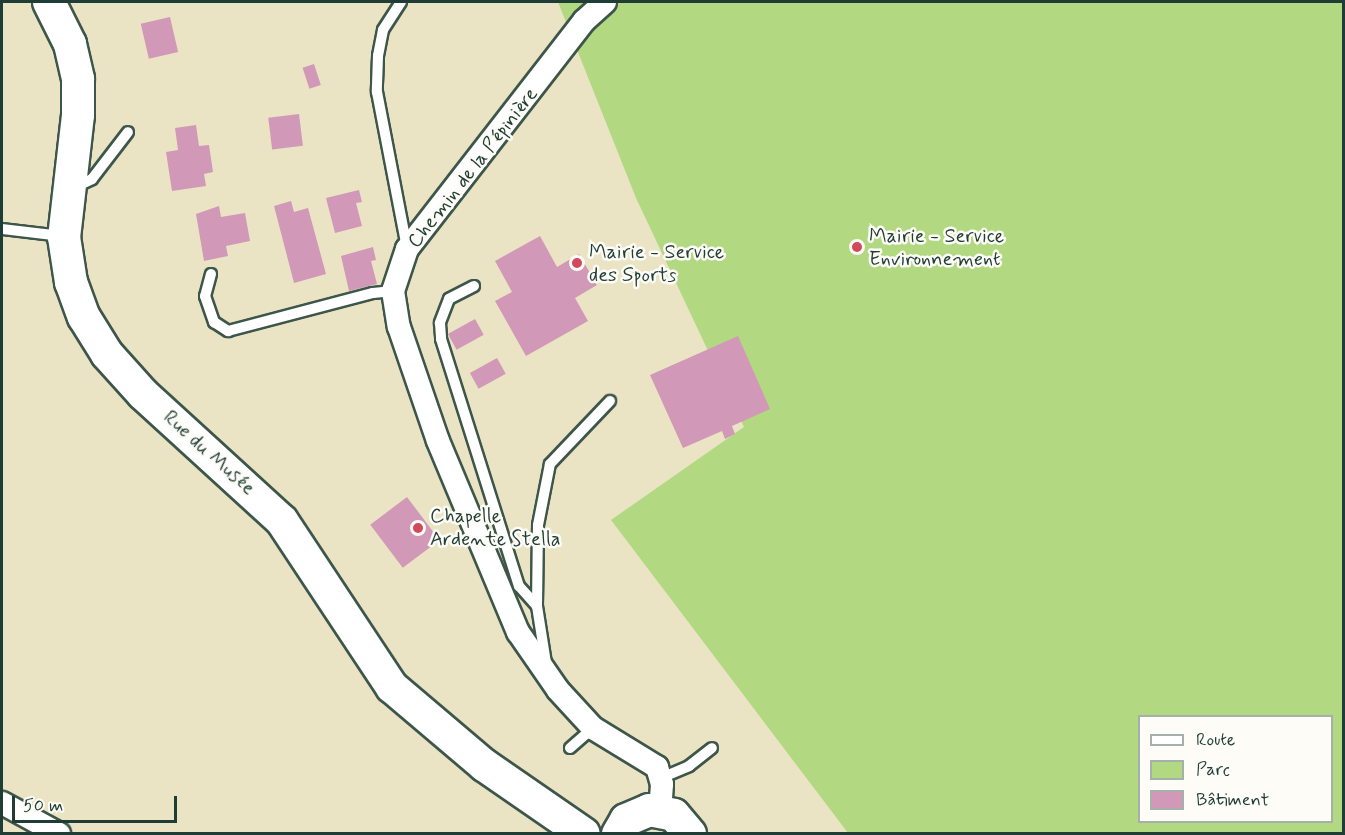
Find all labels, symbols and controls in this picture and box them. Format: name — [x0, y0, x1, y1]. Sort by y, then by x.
street label: Chemin de la Pépinière — [403, 83, 543, 253]
place label: Mairie - Service Environnement — [869, 224, 1004, 271]
place label: Mairie - Service des Sports — [589, 240, 724, 287]
marker: Mairie - Service Environnement — [850, 240, 864, 254]
marker: Mairie - Service des Sports — [570, 256, 584, 270]
street label: Rue du Musée — [159, 406, 259, 500]
place label: Chapelle Ardente Stella — [430, 504, 559, 551]
marker: Chapelle Ardente Stella — [411, 521, 425, 535]
legend — [1138, 715, 1333, 823]
text: Route — [1196, 728, 1235, 752]
text: Parc — [1196, 758, 1230, 782]
scale bar — [15, 784, 180, 822]
text: Bâtiment — [1196, 788, 1269, 812]
text: 50 m — [23, 794, 63, 818]

